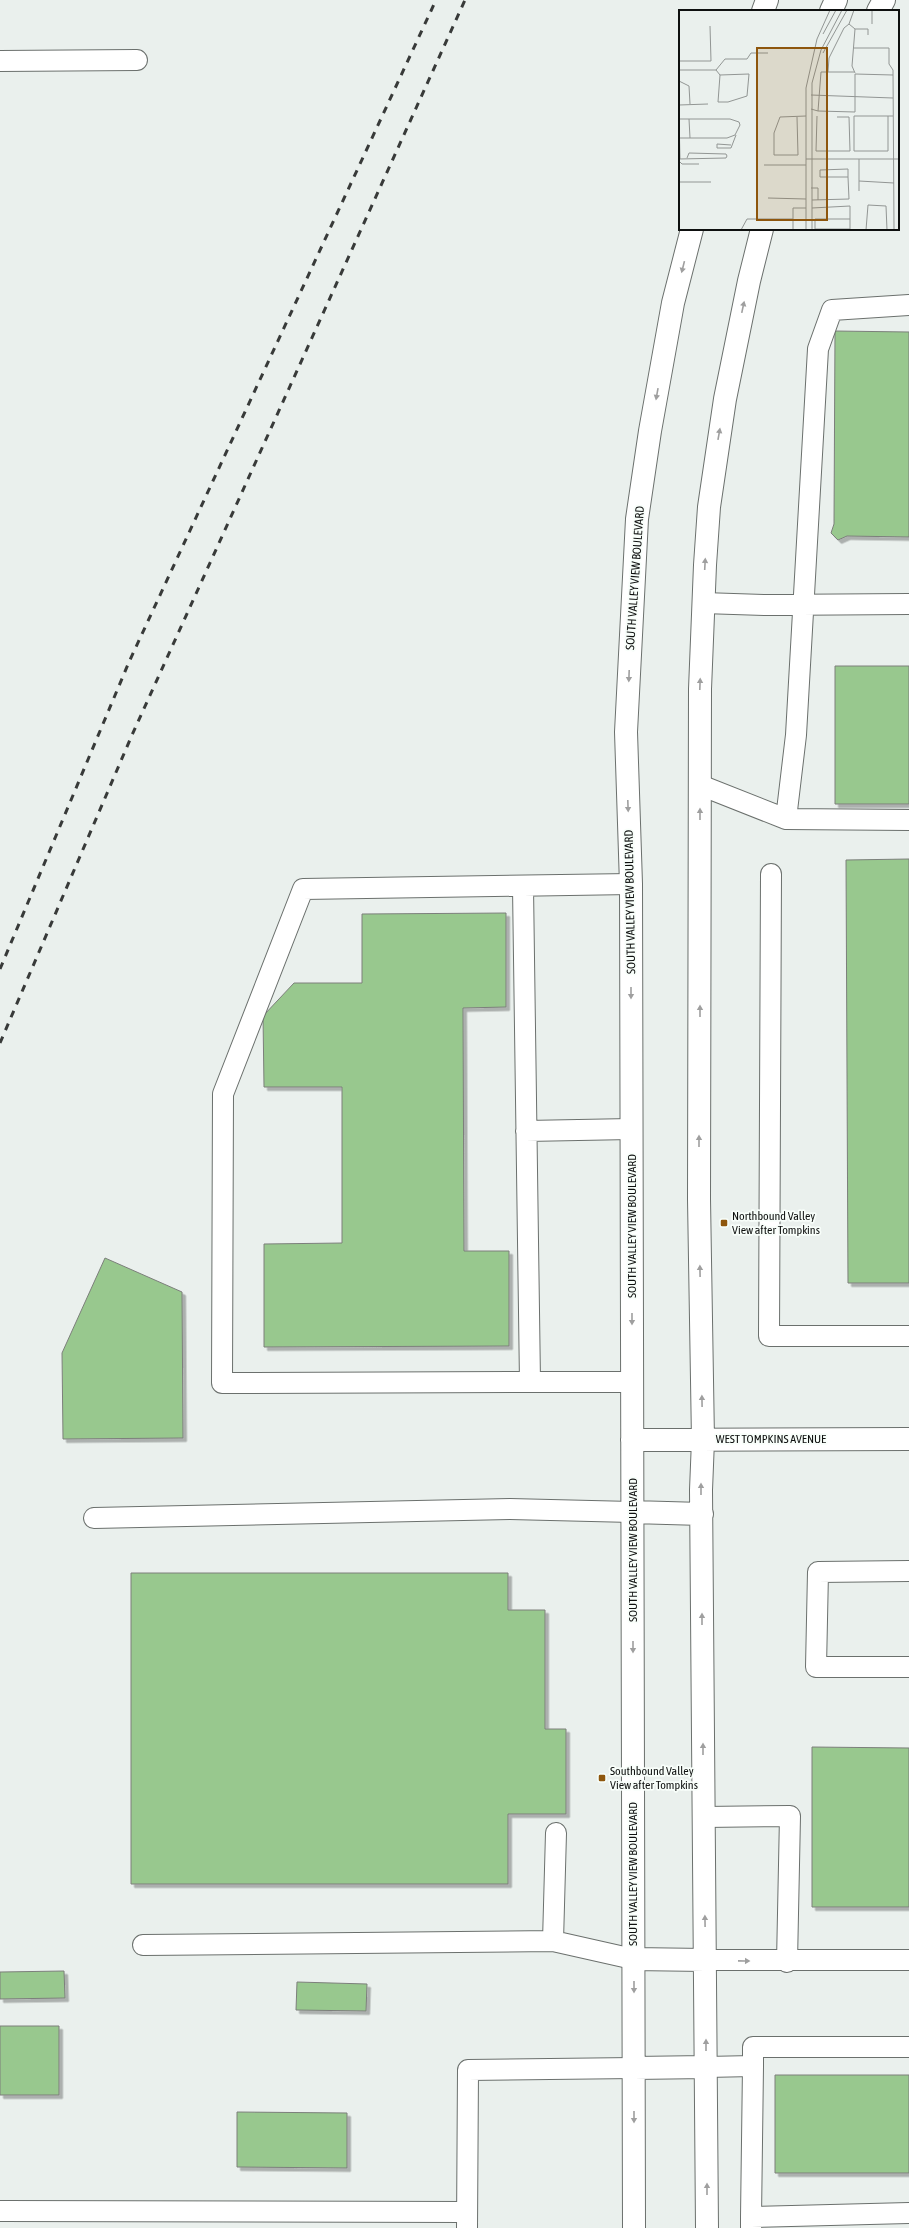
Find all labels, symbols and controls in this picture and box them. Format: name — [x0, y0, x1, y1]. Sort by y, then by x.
inset map — [679, 10, 899, 230]
one-way arrow — [679, 261, 685, 273]
one-way arrow — [741, 301, 747, 313]
one-way arrow — [653, 388, 659, 400]
one-way arrow — [716, 428, 722, 441]
street label: SOUTH VALLEY VIEW BOULEVARD — [623, 505, 647, 650]
one-way arrow — [701, 558, 708, 570]
one-way arrow — [625, 670, 632, 682]
one-way arrow — [697, 677, 703, 690]
one-way arrow — [625, 800, 632, 812]
one-way arrow — [697, 807, 703, 820]
street label: SOUTH VALLEY VIEW BOULEVARD — [622, 830, 638, 974]
one-way arrow — [628, 987, 634, 1000]
one-way arrow — [697, 1005, 704, 1017]
one-way arrow — [696, 1135, 703, 1147]
street label: SOUTH VALLEY VIEW BOULEVARD — [625, 1154, 639, 1298]
place label: Northbound Valley View after Tompkins — [732, 1209, 820, 1237]
marker: Northbound Valley View after Tompkins — [719, 1218, 729, 1228]
one-way arrow — [697, 1264, 703, 1277]
one-way arrow — [629, 1313, 635, 1326]
one-way arrow — [699, 1394, 705, 1407]
street label: WEST TOMPKINS AVENUE — [716, 1432, 826, 1446]
street label: SOUTH VALLEY VIEW BOULEVARD — [626, 1478, 640, 1622]
one-way arrow — [698, 1482, 704, 1495]
one-way arrow — [699, 1612, 705, 1625]
one-way arrow — [630, 1641, 636, 1654]
one-way arrow — [700, 1742, 706, 1755]
place label: Southbound Valley View after Tompkins — [610, 1764, 698, 1792]
marker: Southbound Valley View after Tompkins — [597, 1773, 607, 1783]
street label: SOUTH VALLEY VIEW BOULEVARD — [626, 1802, 640, 1946]
one-way arrow — [702, 1914, 708, 1927]
one-way arrow — [738, 1958, 751, 1964]
one-way arrow — [630, 1981, 637, 1993]
one-way arrow — [703, 2038, 709, 2051]
one-way arrow — [631, 2111, 637, 2124]
one-way arrow — [704, 2182, 710, 2195]

